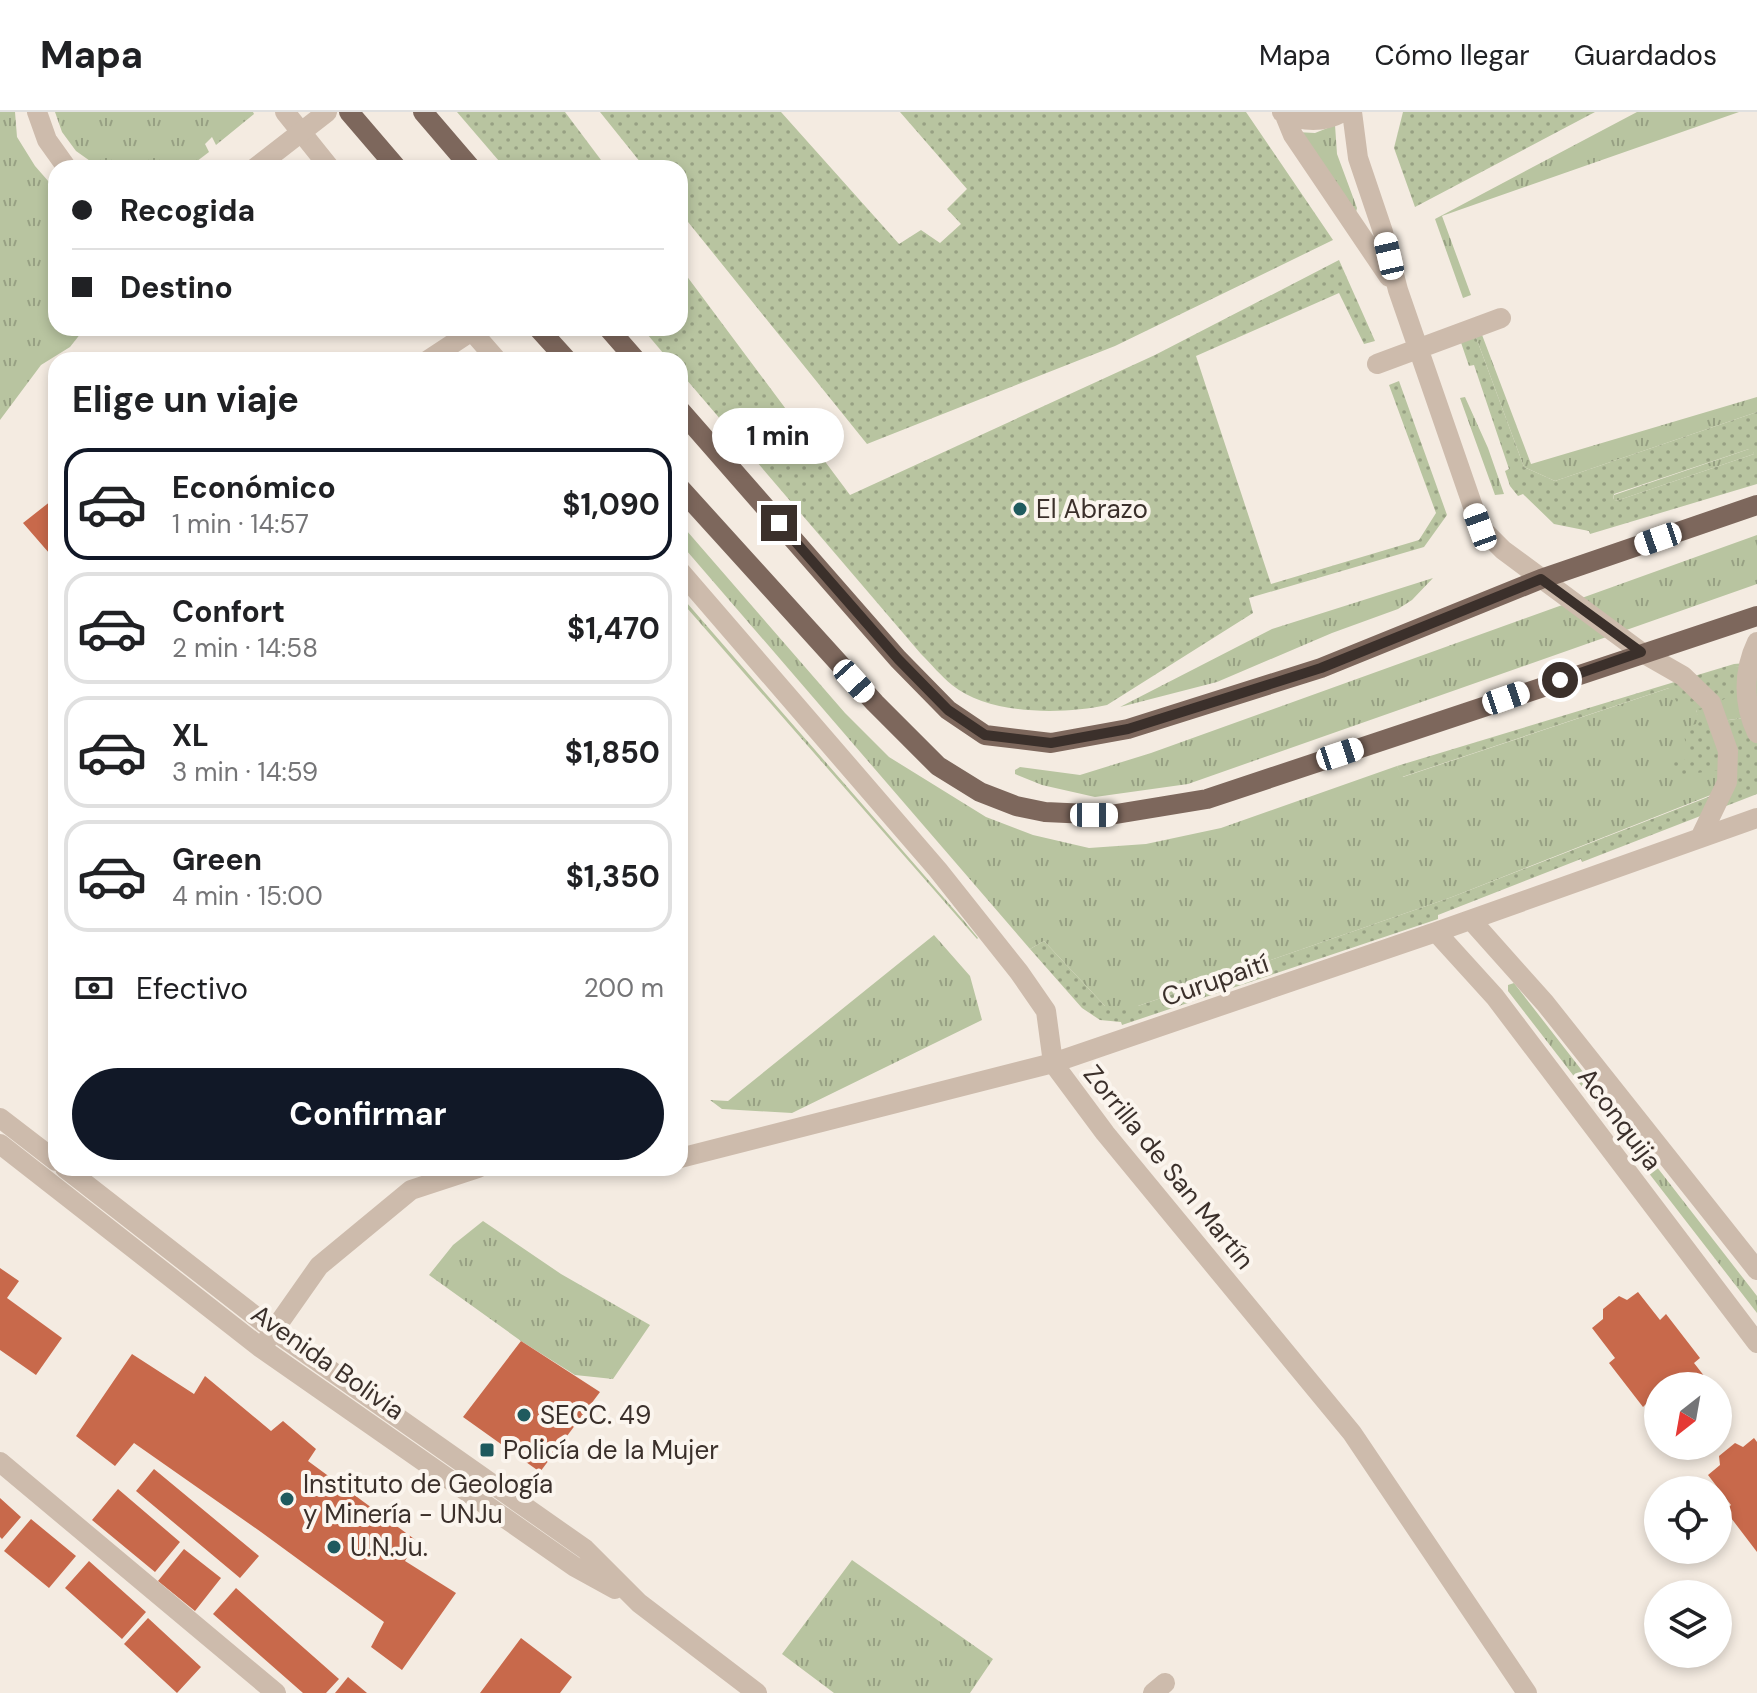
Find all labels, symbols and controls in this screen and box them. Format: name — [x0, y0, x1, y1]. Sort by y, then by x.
text: Mapa — [40, 30, 143, 80]
text: Mapa — [1259, 37, 1330, 74]
text: Cómo llegar — [1374, 37, 1530, 74]
text: Guardados — [1574, 37, 1717, 74]
text: Recogida — [120, 191, 255, 230]
car — [1372, 230, 1406, 282]
text: Destino — [120, 268, 233, 307]
text: Elige un viaje — [72, 376, 299, 423]
callout: 1 min — [713, 407, 845, 463]
text: 1 min — [746, 419, 810, 453]
icon: car — [76, 468, 148, 540]
text: Económico — [172, 468, 336, 507]
text: $1,090 — [562, 485, 660, 524]
place label: El Abrazo — [1036, 492, 1148, 526]
marker: El Abrazo — [1011, 500, 1029, 518]
car — [1461, 500, 1499, 554]
route end — [761, 505, 797, 541]
text: 1 min · 14:57 — [172, 507, 309, 541]
car — [1631, 520, 1685, 558]
icon: car — [76, 592, 148, 664]
text: Confort — [172, 592, 285, 631]
text: $1,470 — [567, 609, 660, 648]
text: 2 min · 14:58 — [172, 631, 318, 665]
car — [829, 655, 879, 707]
route start — [1542, 662, 1578, 698]
car — [1479, 679, 1533, 717]
icon: car — [76, 716, 148, 788]
text: XL — [172, 716, 209, 755]
text: $1,850 — [565, 733, 660, 772]
car — [1313, 735, 1367, 773]
text: 3 min · 14:59 — [172, 755, 318, 789]
car — [1070, 803, 1118, 827]
icon: car — [76, 840, 148, 912]
text: Green — [172, 840, 262, 879]
text: $1,350 — [566, 857, 660, 896]
text: 4 min · 15:00 — [172, 879, 323, 913]
street label: Curupaití — [1157, 946, 1273, 1014]
icon: cash — [72, 966, 116, 1010]
text: Efectivo — [136, 969, 248, 1008]
text: 200 m — [584, 971, 664, 1005]
street label: Zorrilla de San Martín — [1076, 1058, 1262, 1276]
street label: Aconquija — [1570, 1061, 1670, 1177]
button: Confirmar — [72, 1068, 664, 1160]
street label: Avenida Bolivia — [245, 1297, 411, 1427]
north arrow — [1644, 1372, 1732, 1460]
map controls — [1644, 1372, 1732, 1668]
place label: SECC. 49 — [540, 1398, 651, 1432]
marker: SECC. 49 — [515, 1406, 533, 1424]
place label: Policía de la Mujer — [503, 1433, 719, 1467]
marker: Policía de la Mujer — [478, 1441, 496, 1459]
place label: Instituto de Geología y Minería - UNJu — [303, 1467, 553, 1531]
button: locate — [1644, 1476, 1732, 1564]
marker: Instituto de Geología y Minería - UNJu — [278, 1490, 296, 1508]
place label: U.N.Ju. — [350, 1530, 428, 1564]
marker: U.N.Ju. — [325, 1538, 343, 1556]
button: layers — [1644, 1580, 1732, 1668]

